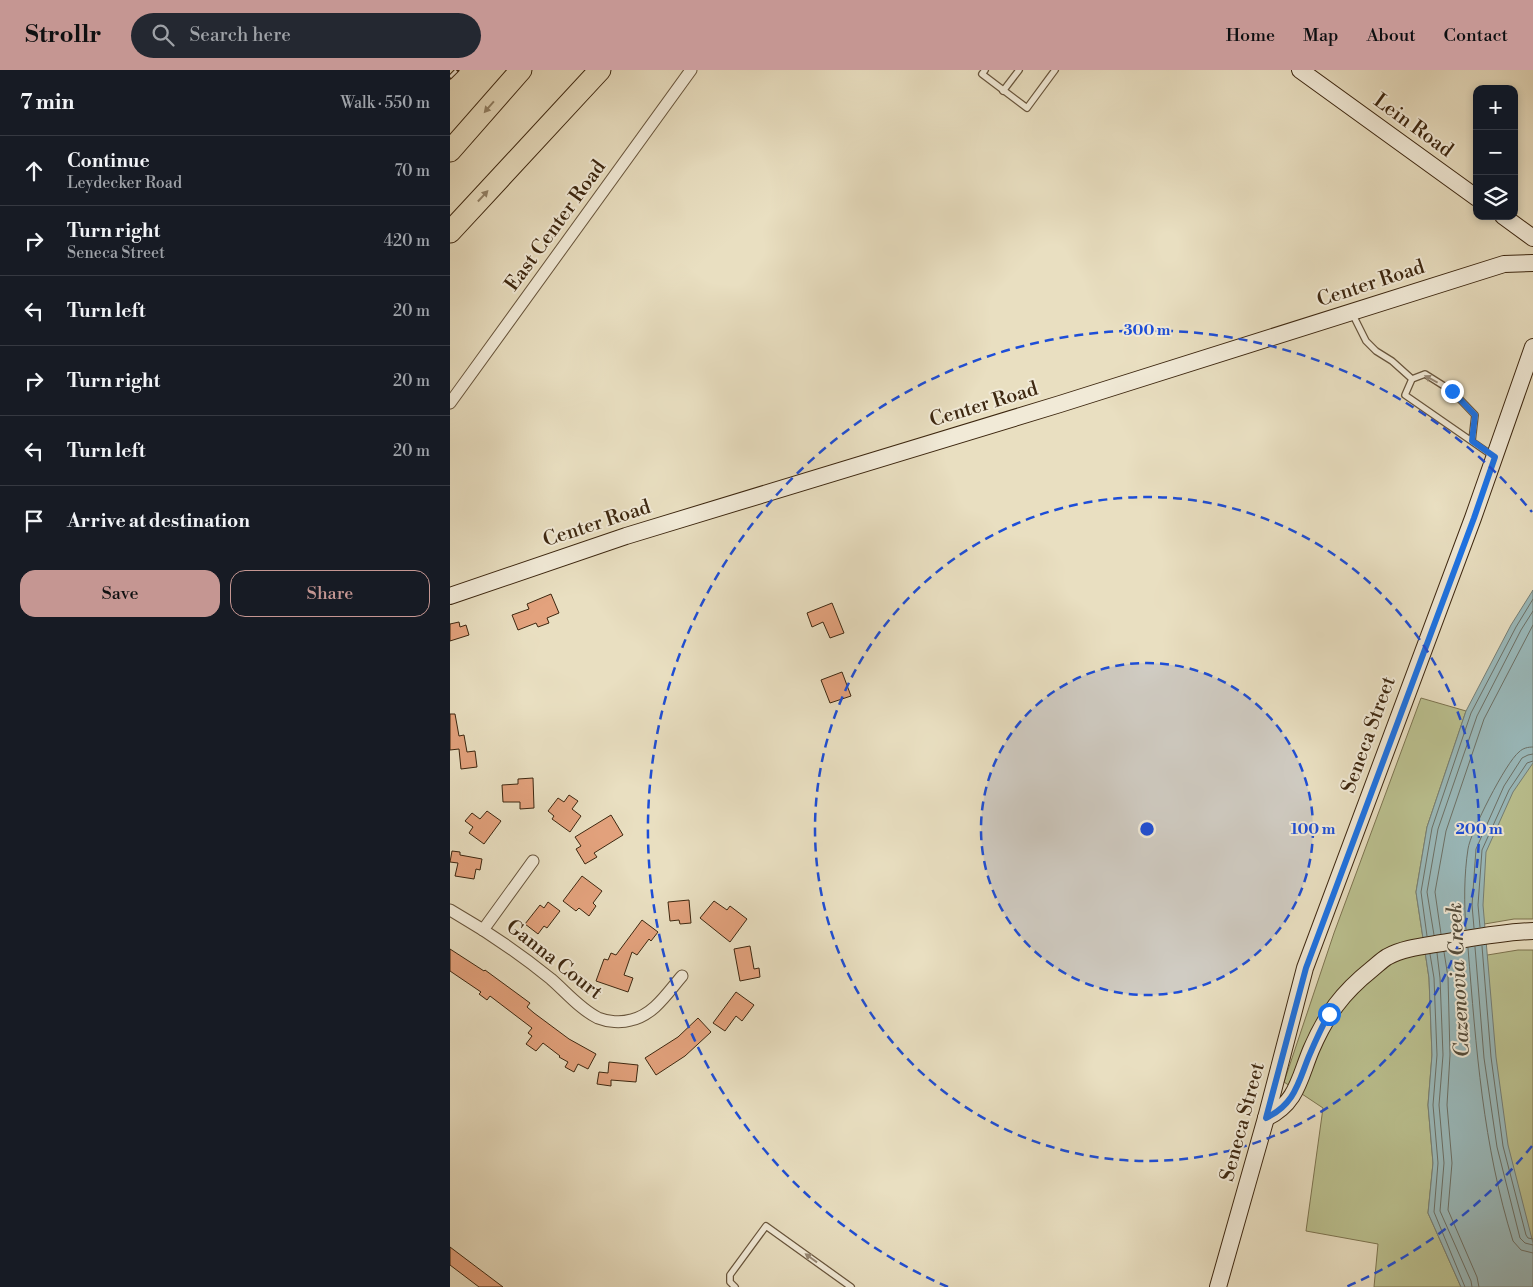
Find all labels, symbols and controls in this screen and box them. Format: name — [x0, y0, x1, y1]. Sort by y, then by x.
search box — [131, 13, 481, 58]
text: Strollr — [25, 20, 101, 50]
icon: search — [149, 21, 177, 49]
text: Search here — [189, 23, 291, 47]
text: Home — [1226, 24, 1275, 47]
text: Map — [1303, 24, 1339, 47]
text: About — [1367, 24, 1416, 47]
text: Contact — [1444, 24, 1508, 47]
map controls — [1473, 85, 1518, 220]
button: + — [1473, 85, 1518, 130]
street label: Lein Road — [1368, 89, 1458, 164]
text: 7 min — [20, 90, 74, 116]
text: Walk · 550 m — [341, 93, 430, 113]
one-way arrow — [483, 100, 495, 112]
button: − — [1473, 130, 1518, 175]
text: Continue — [67, 149, 150, 173]
street label: East Center Road — [500, 155, 612, 296]
icon: ahead — [20, 157, 48, 185]
text: 70 m — [394, 161, 430, 181]
text: Leydecker Road — [67, 173, 182, 193]
button: layers — [1473, 175, 1518, 220]
one-way arrow — [477, 190, 489, 202]
text: Turn right — [67, 219, 160, 243]
icon: right — [20, 227, 48, 255]
text: 420 m — [383, 231, 430, 251]
text: Seneca Street — [67, 243, 165, 263]
street label: Center Road — [1314, 255, 1429, 313]
icon: left — [20, 297, 48, 325]
text: Turn left — [67, 299, 146, 323]
text: 20 m — [393, 301, 430, 321]
text: 300 m — [1124, 321, 1171, 340]
icon: right — [20, 367, 48, 395]
text: Turn right — [67, 369, 160, 393]
text: 20 m — [393, 371, 430, 391]
one-way arrow — [1424, 375, 1439, 383]
street label: Center Road — [927, 376, 1042, 433]
route end — [1441, 380, 1464, 403]
icon: left — [20, 437, 48, 465]
text: Turn left — [67, 439, 146, 463]
text: 20 m — [393, 441, 430, 461]
street label: Center Road — [540, 495, 655, 553]
icon: arrive — [20, 507, 48, 535]
text: Arrive at destination — [67, 509, 250, 533]
button: Save — [20, 570, 220, 617]
button: Share — [230, 570, 430, 617]
street label: Seneca Street — [1336, 673, 1402, 797]
centre of rings — [1138, 820, 1156, 838]
text: 100 m — [1291, 820, 1336, 839]
text: 200 m — [1455, 820, 1503, 839]
water label: Cazenovia Creek — [1442, 902, 1476, 1058]
street label: Ganna Court — [501, 915, 607, 1005]
route start — [1318, 1003, 1341, 1026]
street label: Seneca Street — [1215, 1060, 1271, 1184]
one-way arrow — [805, 1254, 818, 1264]

